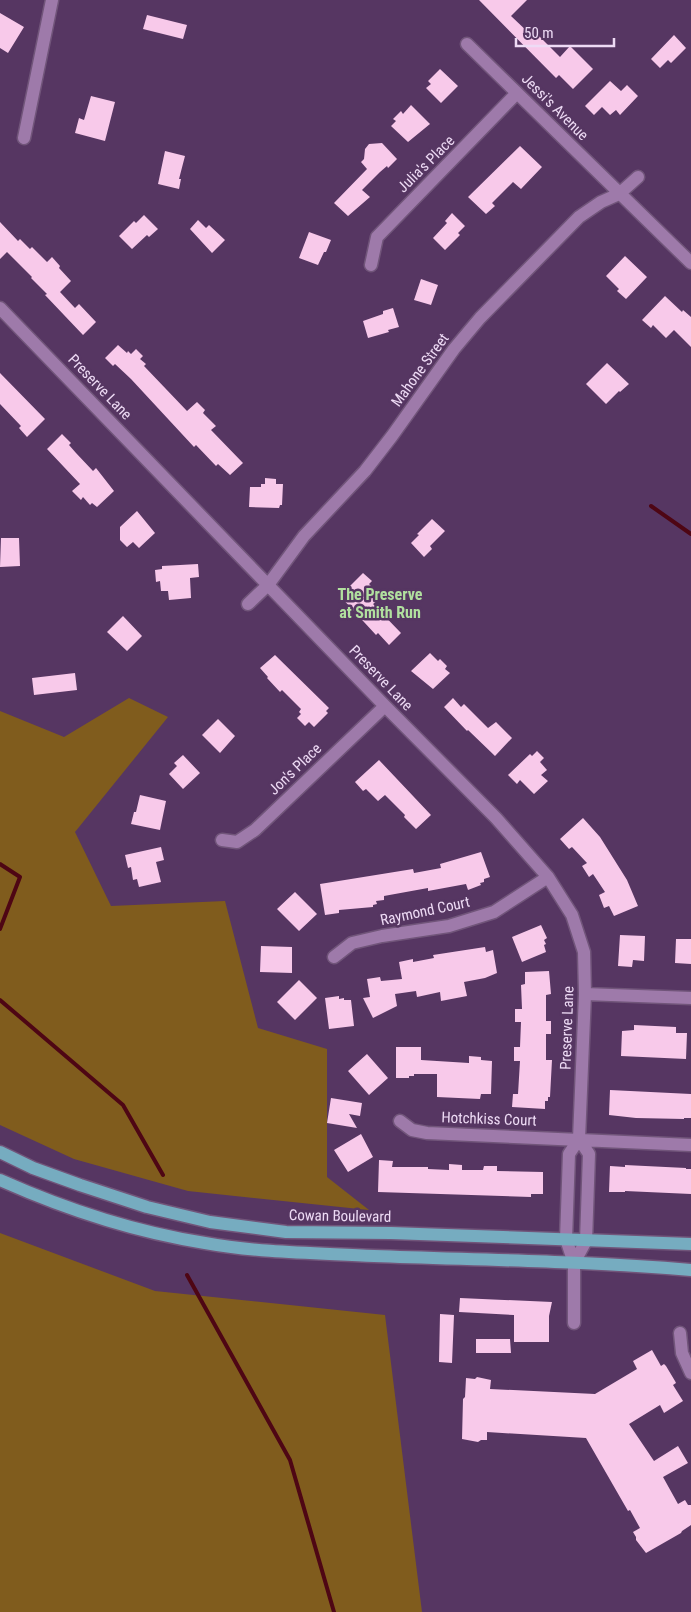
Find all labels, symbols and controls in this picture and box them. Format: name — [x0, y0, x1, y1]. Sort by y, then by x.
scale bar — [516, 15, 614, 47]
text: 50 m — [524, 24, 554, 42]
street label: Jessi's Avenue — [518, 70, 592, 144]
street label: Julia's Place — [394, 132, 458, 196]
street label: Mahone Street — [387, 330, 453, 410]
street label: Preserve Lane — [64, 351, 136, 423]
district label: The Preserve at Smith Run — [338, 585, 423, 622]
street label: Preserve Lane — [345, 642, 417, 714]
street label: Jon's Place — [265, 739, 325, 799]
street label: Raymond Court — [379, 893, 471, 929]
street label: Preserve Lane — [557, 986, 577, 1070]
street label: Hotchkiss Court — [441, 1108, 537, 1130]
street label: Cowan Boulevard — [289, 1206, 391, 1226]

